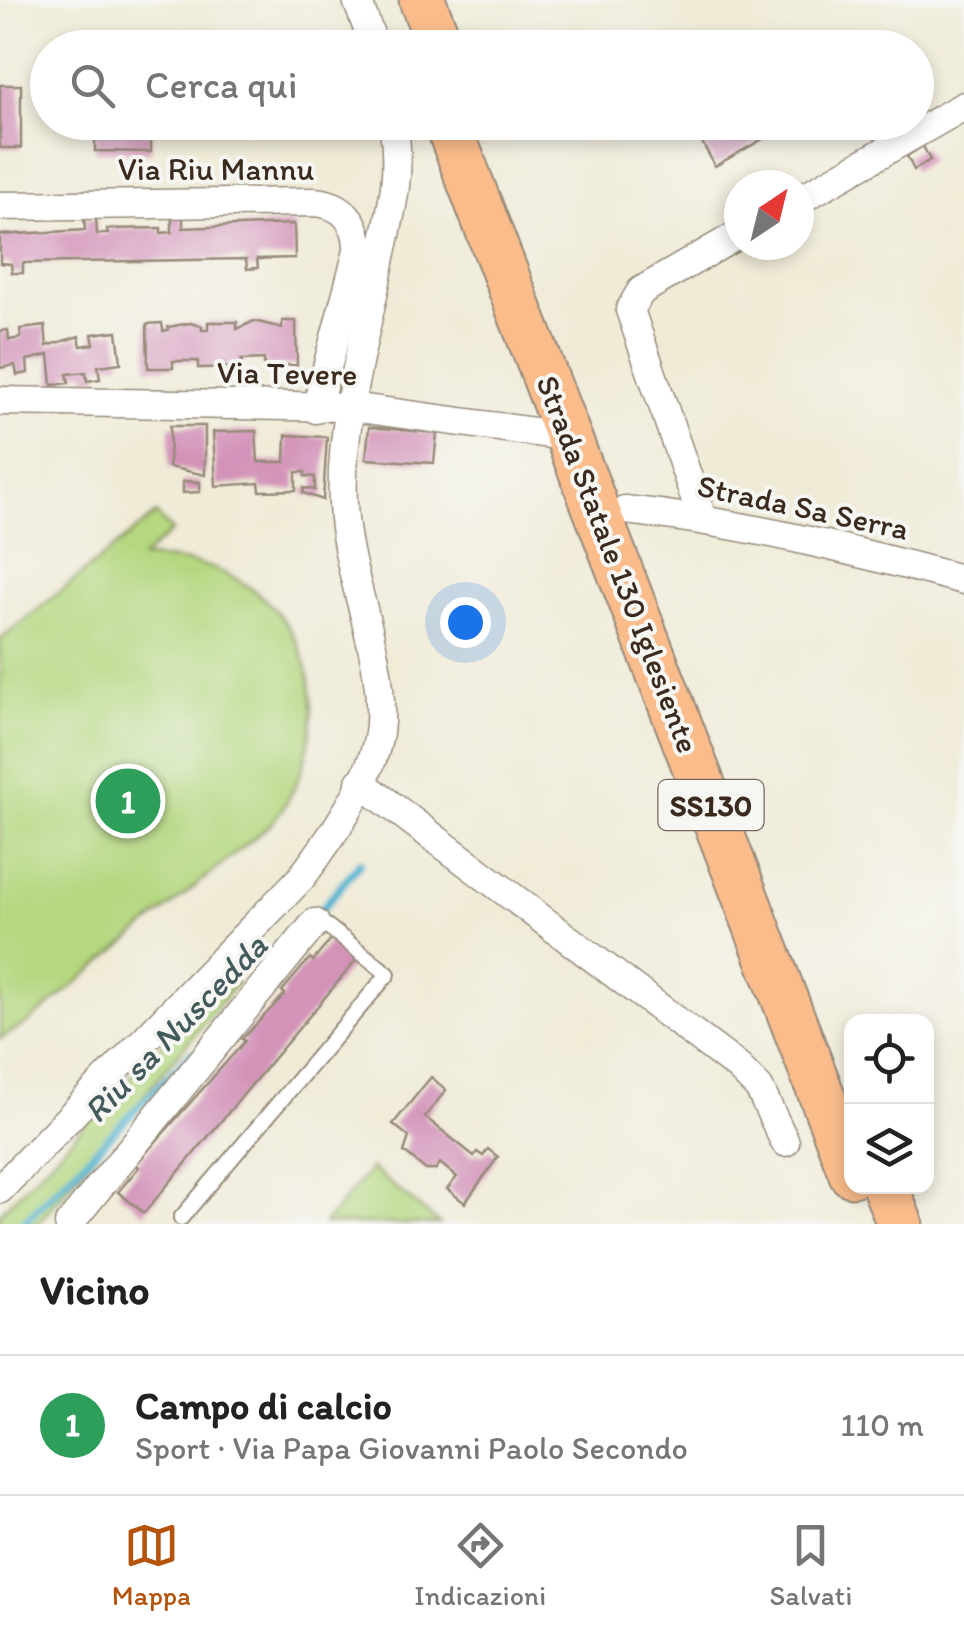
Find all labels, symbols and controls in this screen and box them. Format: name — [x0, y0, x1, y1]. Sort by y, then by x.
search box — [30, 30, 934, 140]
icon: search — [65, 58, 120, 113]
text: Cerca qui — [145, 62, 297, 108]
street label: Via Riu Mannu — [118, 150, 314, 188]
north arrow — [724, 170, 814, 260]
street label: Via Tevere — [216, 353, 358, 393]
street label: Strada Statale 130 Iglesiente — [528, 370, 708, 758]
street label: Strada Sa Serra — [694, 466, 912, 548]
your location — [440, 597, 491, 648]
pin: 1 — [96, 764, 160, 838]
road number: SS130 — [658, 780, 764, 830]
water label: Riu sa Nuscedda — [74, 924, 276, 1131]
map controls — [844, 1014, 934, 1194]
button: locate — [844, 1014, 934, 1104]
button: layers — [844, 1104, 934, 1194]
text: Vicino — [40, 1264, 150, 1315]
text: Campo di calcio — [135, 1383, 392, 1429]
text: 1 — [65, 1406, 80, 1444]
text: 110 m — [840, 1406, 924, 1444]
text: Sport · Via Papa Giovanni Paolo Secondo — [135, 1429, 688, 1467]
tab: Mappa — [112, 1518, 191, 1612]
tab: Indicazioni — [414, 1518, 546, 1612]
tab: Salvati — [770, 1518, 852, 1612]

